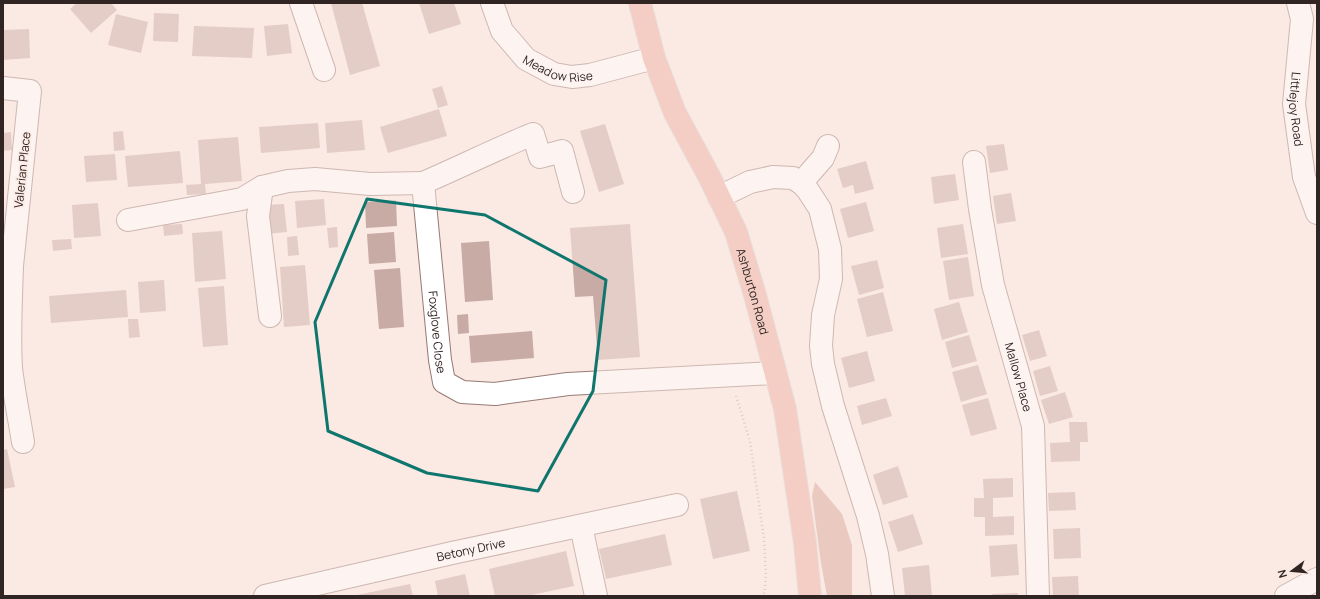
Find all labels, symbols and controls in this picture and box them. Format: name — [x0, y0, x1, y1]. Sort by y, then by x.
street label: Meadow Rise — [520, 51, 594, 86]
street label: Littlejoy Road — [1285, 71, 1308, 147]
street label: Valerian Place — [10, 131, 34, 209]
street label: Ashburton Road — [733, 246, 774, 336]
street label: Foxglove Close — [425, 290, 451, 375]
street label: Mallow Place — [1001, 340, 1037, 413]
street label: Betony Drive — [435, 533, 507, 565]
north arrow — [1272, 551, 1312, 591]
text: N — [1274, 568, 1290, 580]

